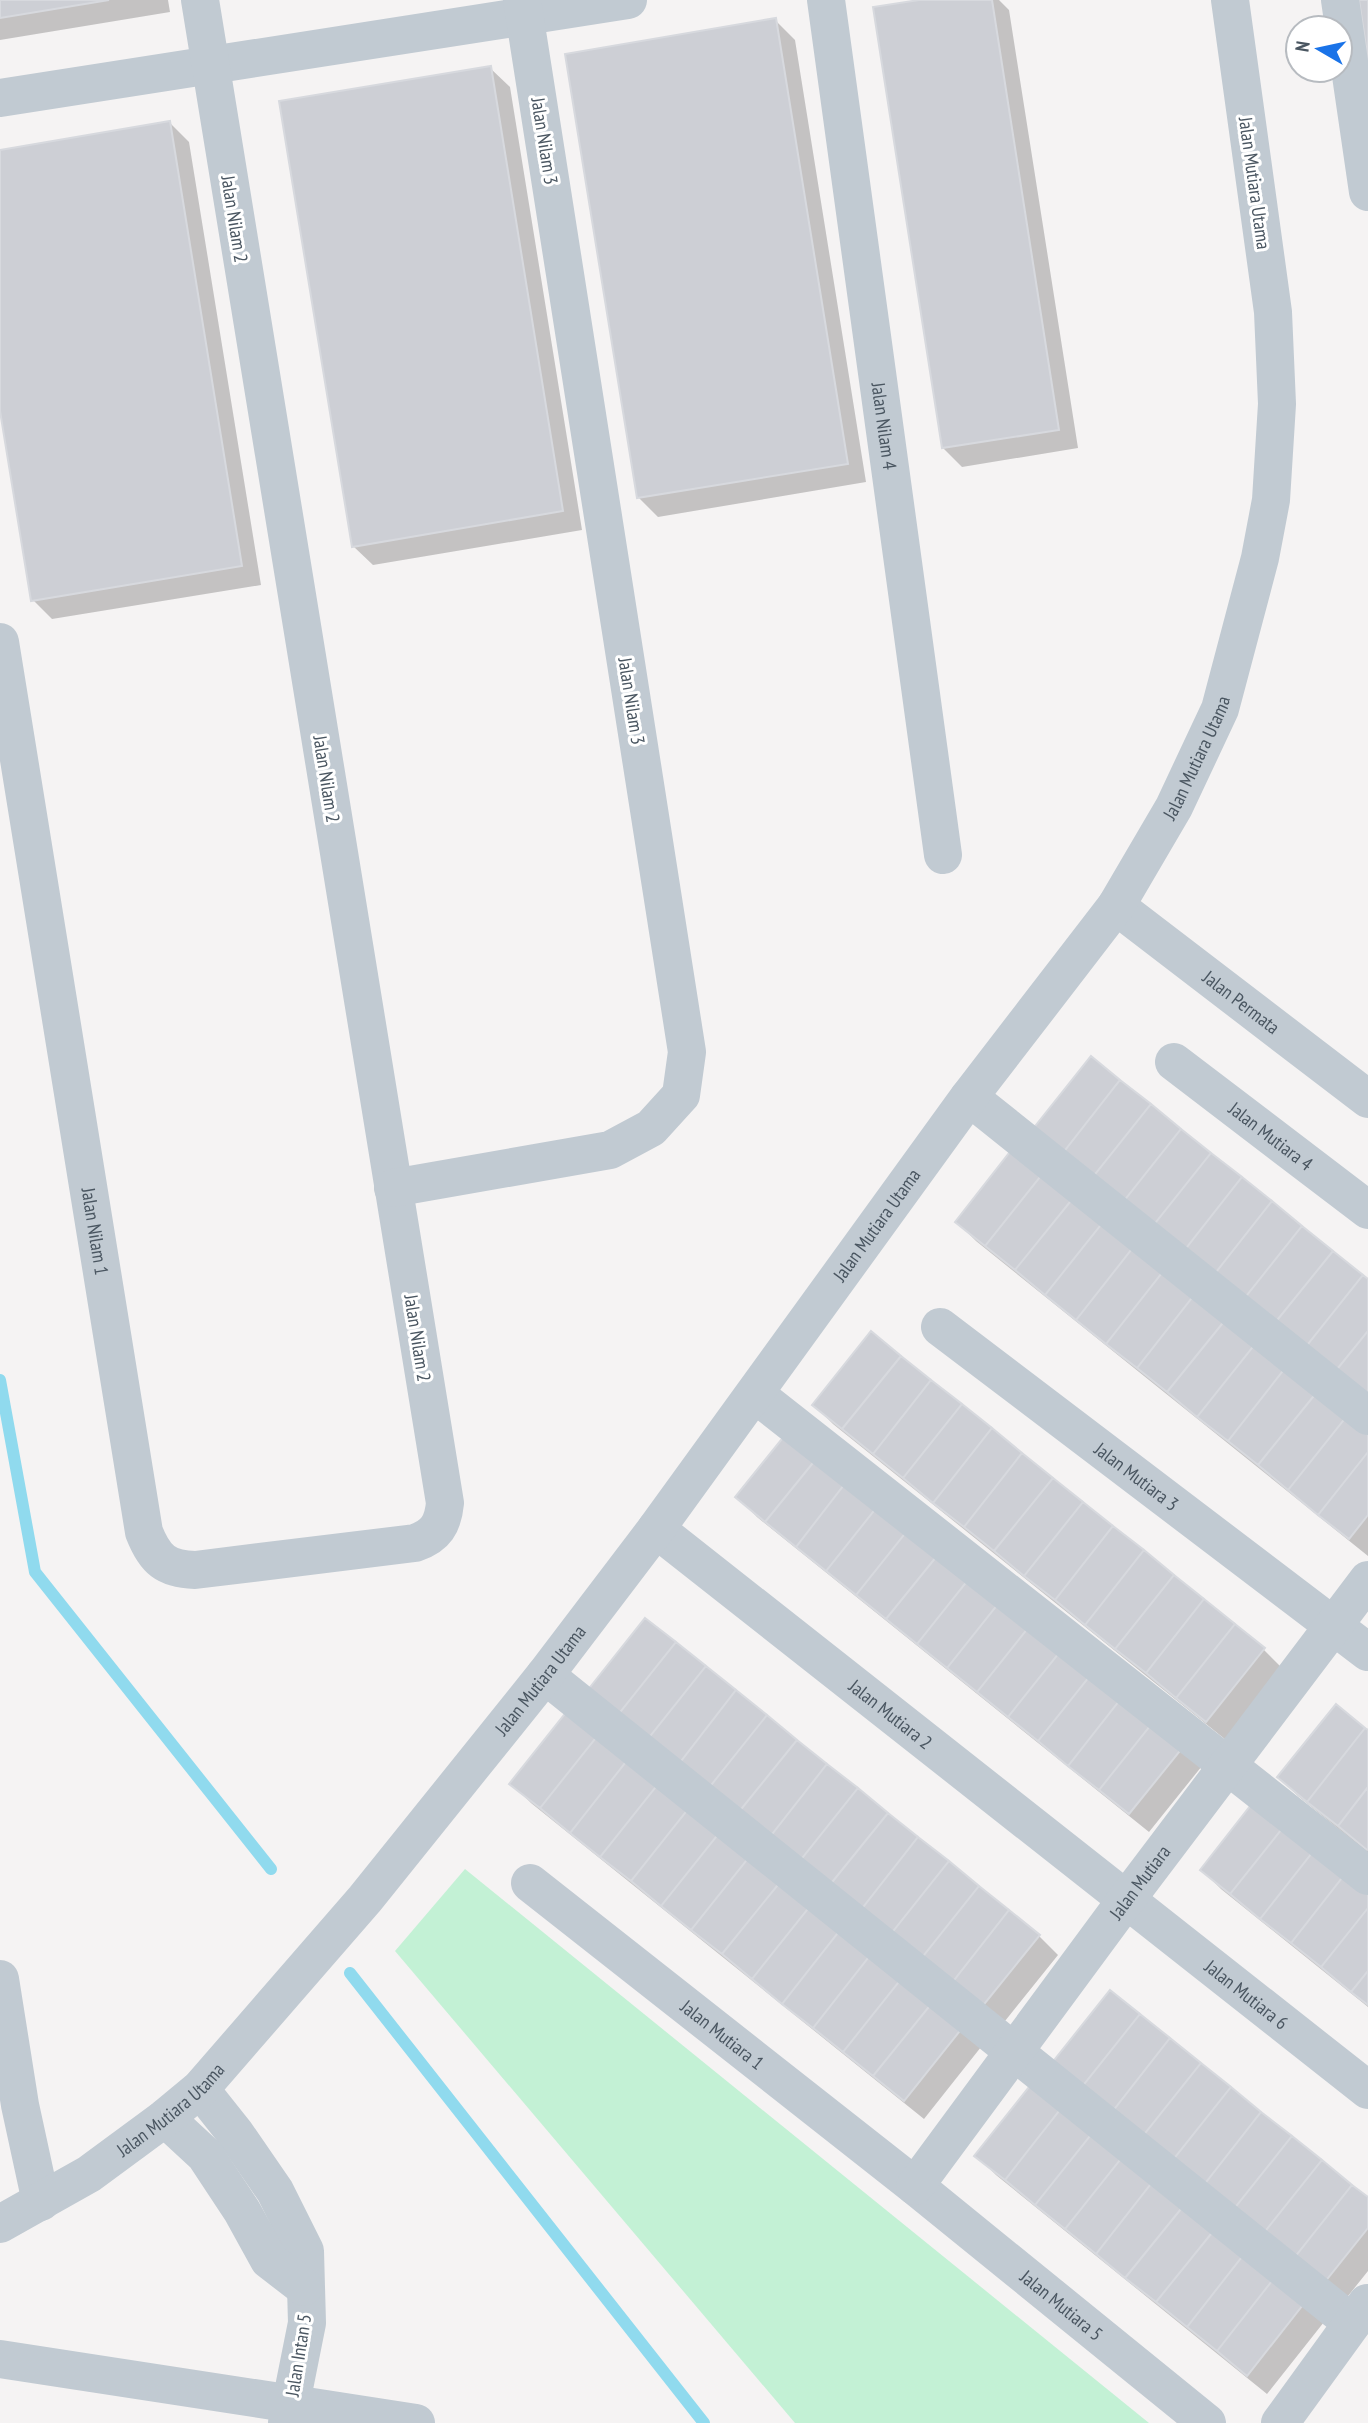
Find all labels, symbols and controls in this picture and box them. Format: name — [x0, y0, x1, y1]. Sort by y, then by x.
north arrow — [1284, 14, 1354, 84]
text: N — [1290, 39, 1315, 53]
street label: Jalan Nilam 3 — [526, 95, 564, 186]
street label: Jalan Mutiara Utama — [1234, 114, 1276, 251]
street label: Jalan Nilam 2 — [216, 173, 254, 264]
street label: Jalan Nilam 4 — [866, 380, 902, 472]
street label: Jalan Nilam 3 — [613, 655, 651, 746]
street label: Jalan Mutiara Utama — [1157, 693, 1235, 825]
street label: Jalan Nilam 2 — [308, 733, 346, 824]
street label: Jalan Permata — [1197, 964, 1285, 1039]
street label: Jalan Mutiara 4 — [1223, 1096, 1318, 1176]
street label: Jalan Mutiara Utama — [827, 1164, 925, 1287]
street label: Jalan Nilam 1 — [76, 1185, 114, 1277]
street label: Jalan Nilam 2 — [399, 1292, 437, 1383]
street label: Jalan Mutiara 3 — [1089, 1436, 1184, 1516]
street label: Jalan Mutiara Utama — [489, 1620, 591, 1741]
street label: Jalan Mutiara 2 — [844, 1673, 937, 1754]
street label: Jalan Mutiara — [1103, 1840, 1175, 1925]
street label: Jalan Mutiara 6 — [1199, 1954, 1293, 2035]
street label: Jalan Mutiara 1 — [675, 1994, 769, 2075]
street label: Jalan Mutiara Utama — [111, 2058, 229, 2162]
street label: Jalan Mutiara 5 — [1015, 2264, 1108, 2346]
street label: Jalan Intan 5 — [279, 2312, 316, 2399]

